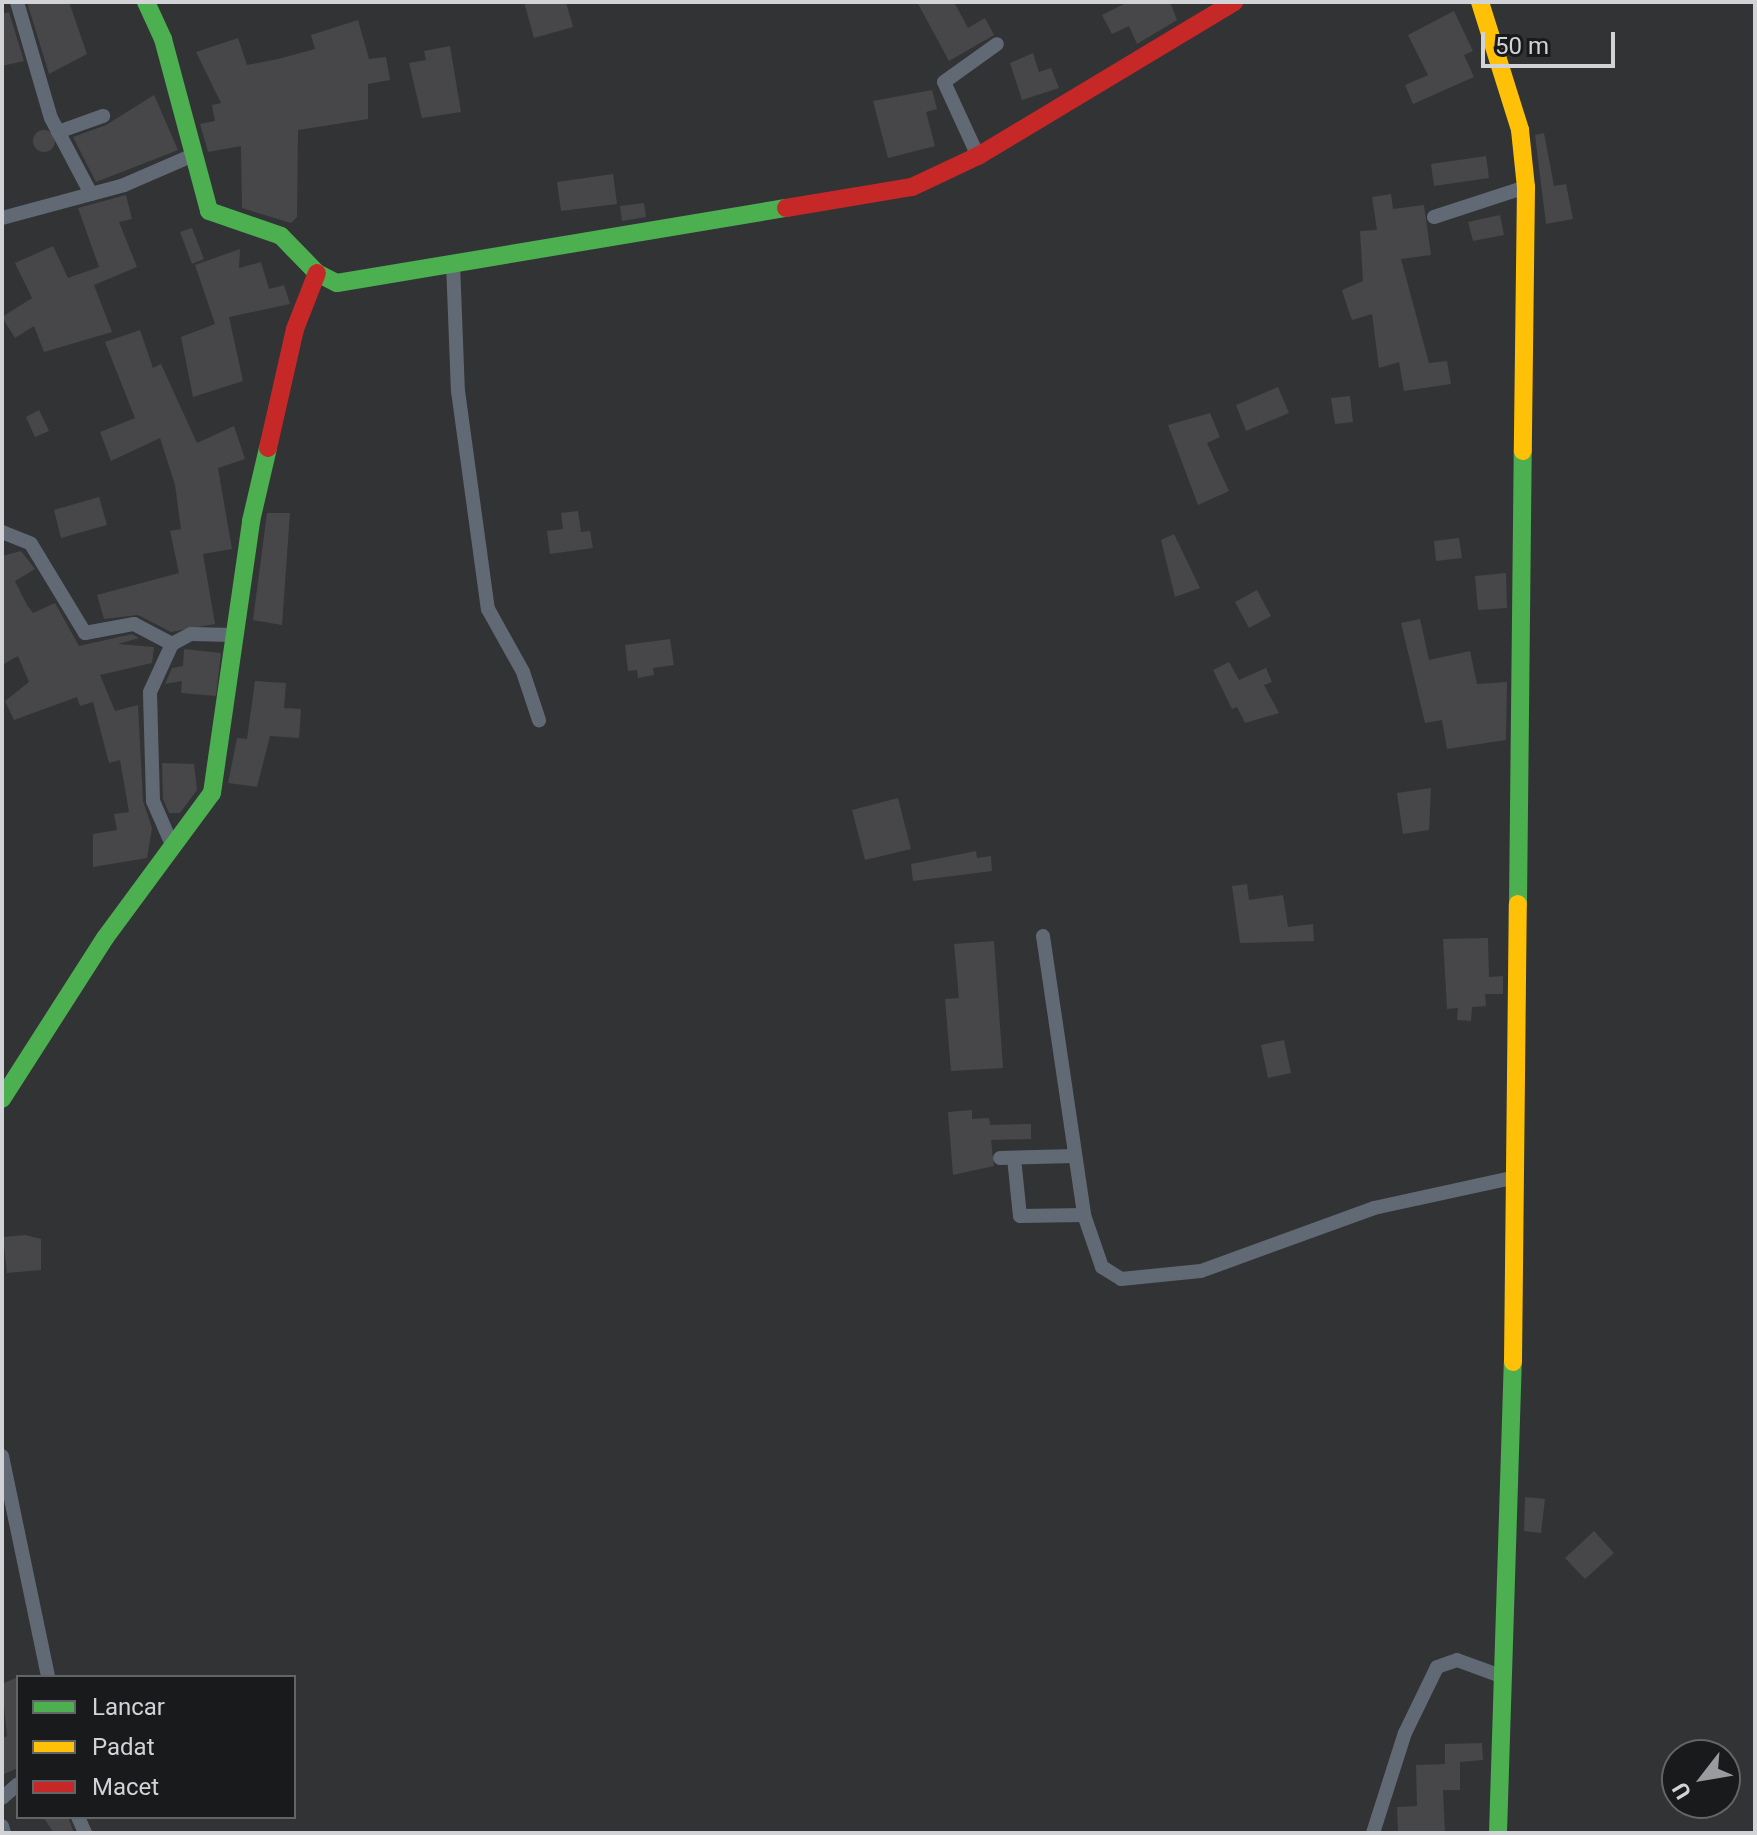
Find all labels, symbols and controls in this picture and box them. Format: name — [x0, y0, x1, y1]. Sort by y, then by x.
scale bar — [1485, 16, 1619, 66]
text: 50 m — [1495, 32, 1549, 60]
legend — [16, 1675, 296, 1819]
text: Lancar — [92, 1693, 165, 1721]
text: Padat — [92, 1733, 155, 1761]
north arrow — [1661, 1739, 1741, 1819]
text: Macet — [92, 1773, 159, 1801]
text: U — [1667, 1778, 1696, 1803]

